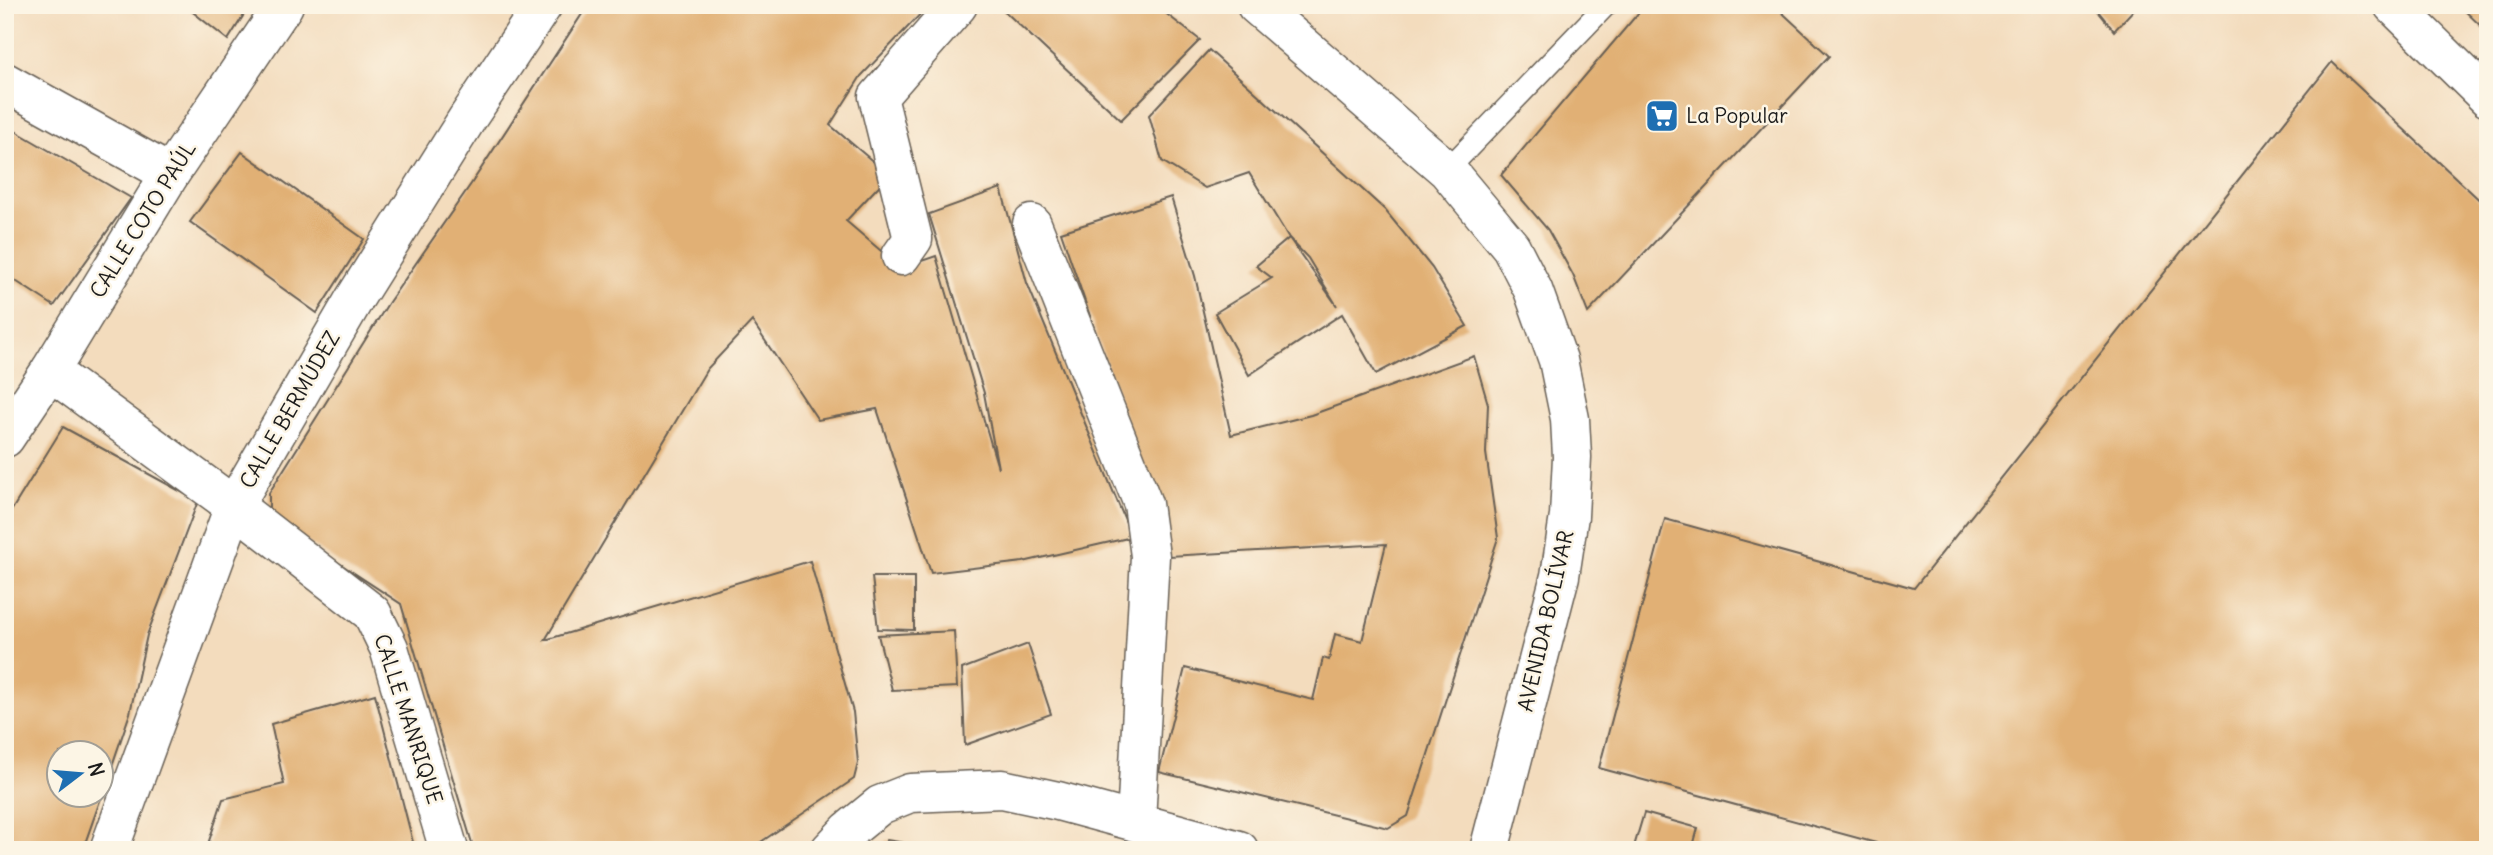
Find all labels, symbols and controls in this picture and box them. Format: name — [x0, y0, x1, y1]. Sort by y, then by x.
supermarket icon: La Popular — [1643, 97, 1681, 135]
place label: La Popular — [1686, 102, 1788, 129]
street label: CALLE COTO PAÚL — [84, 136, 202, 303]
street label: CALLE BERMÚDEZ — [233, 326, 346, 493]
street label: AVENIDA BOLÍVAR — [1512, 528, 1580, 714]
street label: CALLE MANRIQUE — [368, 630, 449, 807]
north arrow — [46, 740, 116, 810]
text: N — [83, 760, 110, 779]

